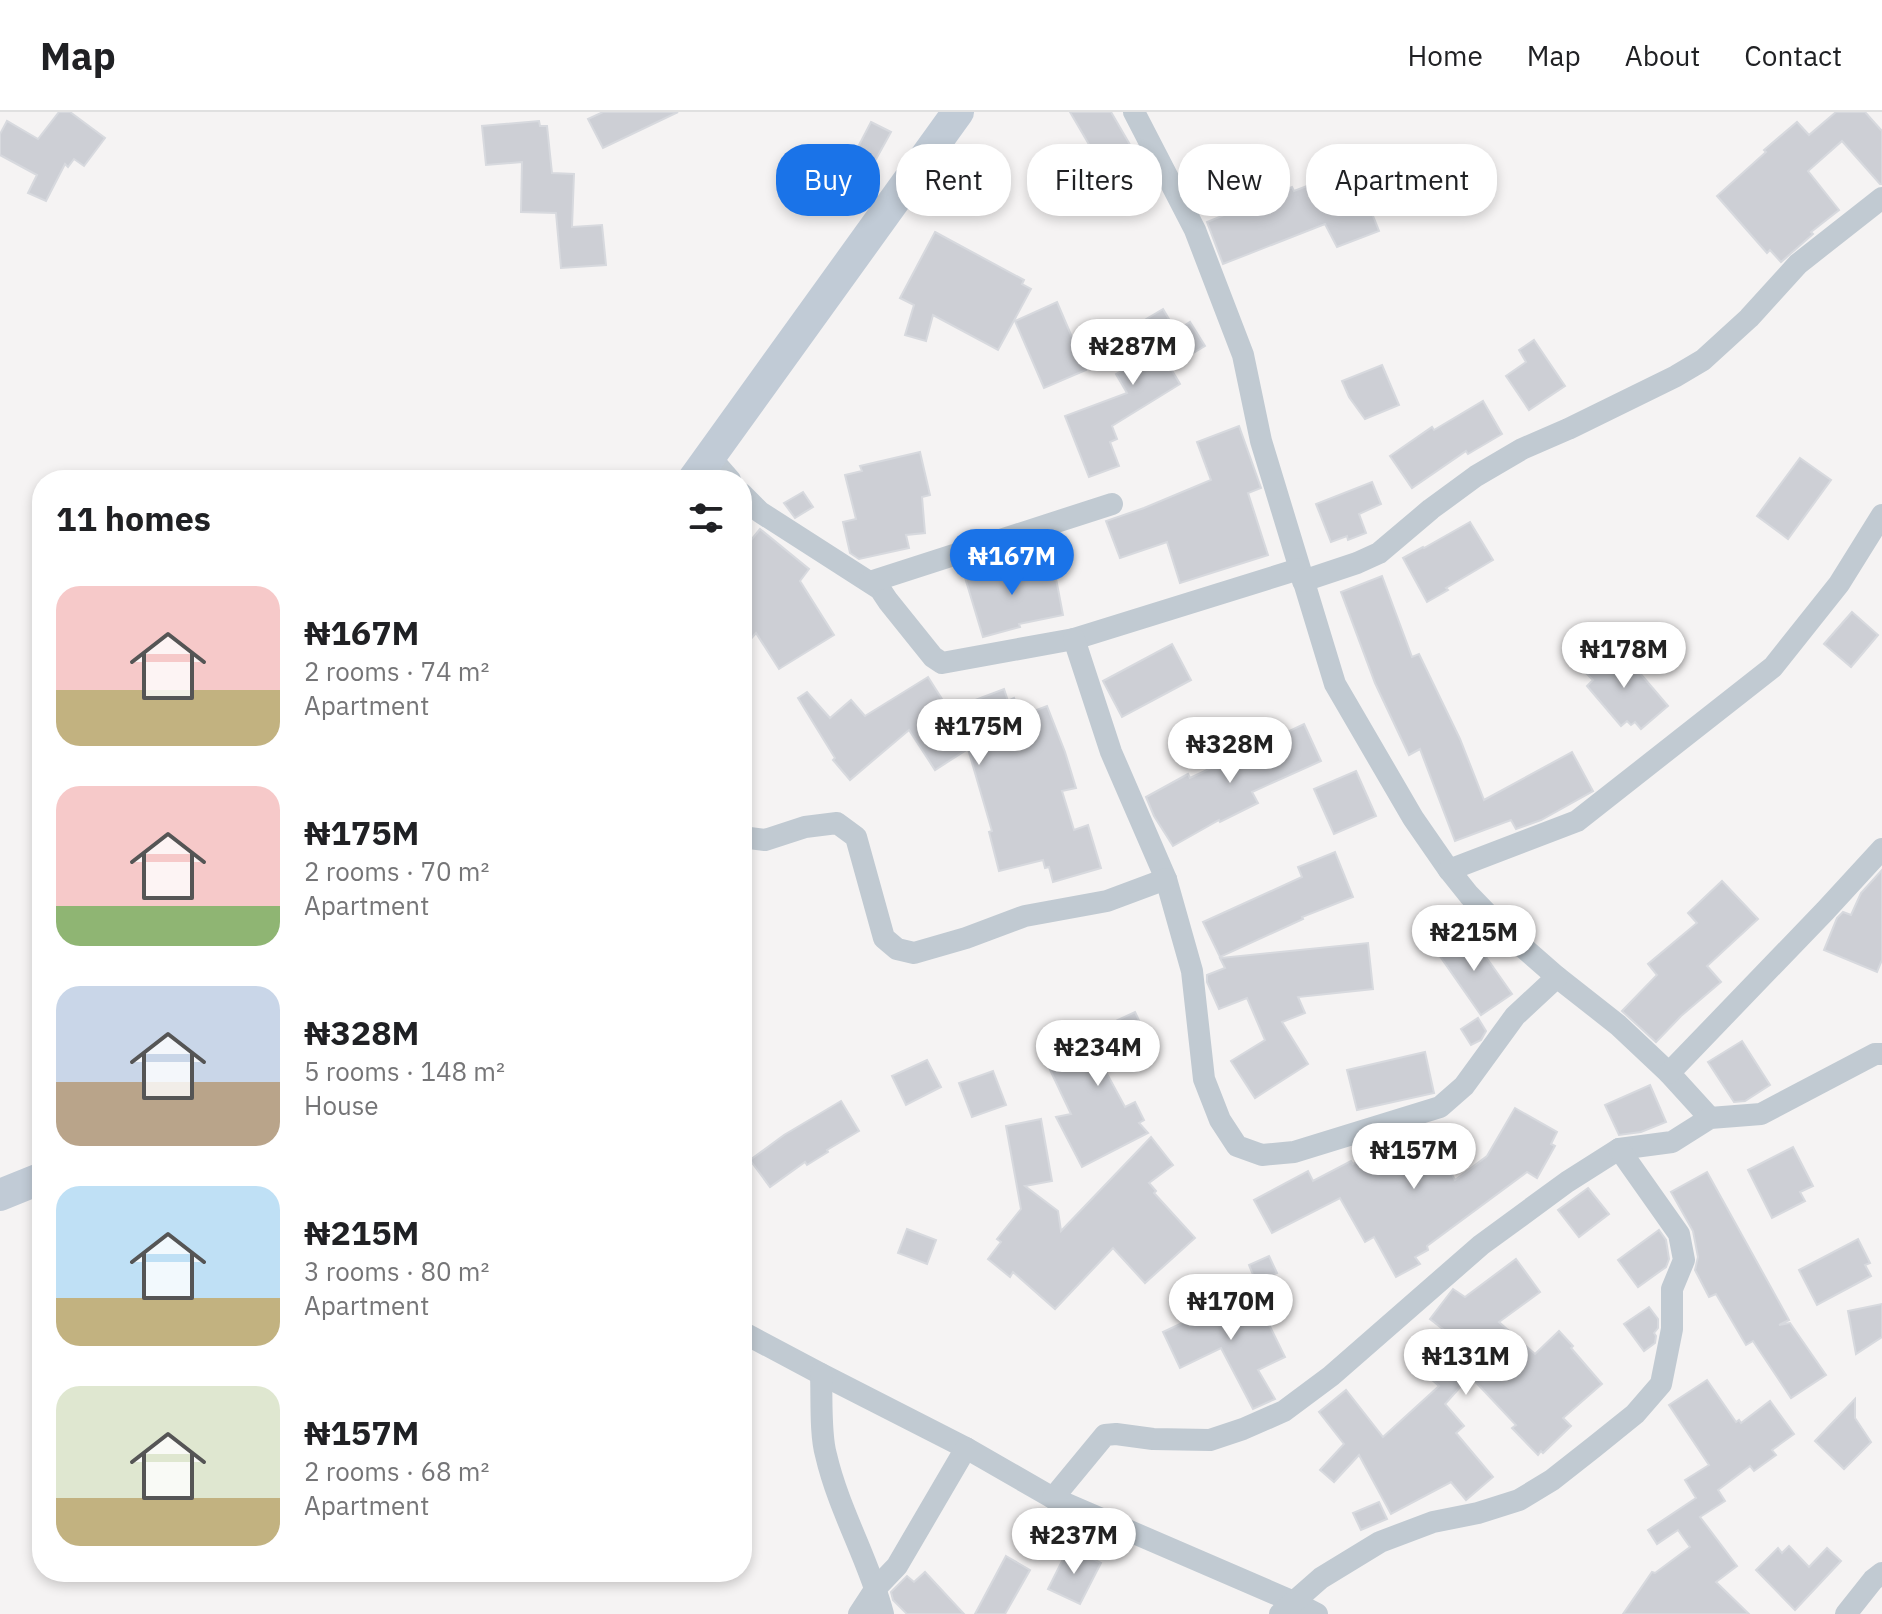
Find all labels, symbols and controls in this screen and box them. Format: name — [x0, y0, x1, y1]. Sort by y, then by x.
text: Map — [40, 31, 116, 80]
text: Home — [1407, 37, 1483, 74]
text: Map — [1527, 37, 1581, 74]
text: About — [1625, 37, 1700, 74]
text: Contact — [1744, 37, 1842, 74]
chip: Buy — [776, 144, 880, 216]
chip: Rent — [896, 144, 1011, 216]
chip: Filters — [1027, 144, 1162, 216]
chip: New — [1178, 144, 1290, 216]
chip: Apartment — [1306, 144, 1497, 216]
pin: ₦287M — [1077, 319, 1189, 387]
text: ₦287M — [1089, 328, 1177, 362]
text: 11 homes — [56, 496, 211, 540]
icon: filters — [684, 496, 728, 540]
pin: ₦167M — [956, 529, 1068, 597]
text: ₦167M — [968, 538, 1056, 572]
text: ₦167M — [304, 610, 419, 654]
icon: home — [120, 618, 216, 714]
pin: ₦178M — [1568, 622, 1680, 690]
text: ₦178M — [1580, 631, 1668, 665]
text: 2 rooms · 74 m² — [304, 654, 489, 688]
text: Apartment — [304, 688, 429, 722]
pin: ₦175M — [923, 699, 1035, 767]
text: ₦175M — [935, 708, 1023, 742]
pin: ₦328M — [1174, 717, 1286, 785]
text: ₦328M — [1186, 726, 1274, 760]
text: ₦175M — [304, 810, 419, 854]
icon: home — [120, 818, 216, 914]
text: 2 rooms · 70 m² — [304, 854, 489, 888]
text: Apartment — [304, 888, 429, 922]
pin: ₦215M — [1418, 905, 1530, 973]
text: ₦215M — [1430, 914, 1518, 948]
text: ₦328M — [304, 1010, 419, 1054]
icon: home — [120, 1018, 216, 1114]
pin: ₦234M — [1042, 1020, 1154, 1088]
text: ₦234M — [1054, 1029, 1142, 1063]
text: 5 rooms · 148 m² — [304, 1054, 505, 1088]
text: House — [304, 1088, 379, 1122]
pin: ₦157M — [1358, 1123, 1470, 1191]
text: ₦157M — [1370, 1132, 1458, 1166]
text: ₦215M — [304, 1210, 419, 1254]
icon: home — [120, 1218, 216, 1314]
text: 3 rooms · 80 m² — [304, 1254, 489, 1288]
pin: ₦170M — [1175, 1274, 1287, 1342]
text: ₦170M — [1187, 1283, 1275, 1317]
text: Apartment — [304, 1288, 429, 1322]
pin: ₦131M — [1410, 1329, 1522, 1397]
text: ₦131M — [1422, 1338, 1510, 1372]
text: ₦157M — [304, 1410, 419, 1454]
icon: home — [120, 1418, 216, 1514]
text: 2 rooms · 68 m² — [304, 1454, 489, 1488]
text: Apartment — [304, 1488, 429, 1522]
pin: ₦237M — [1018, 1508, 1130, 1576]
text: ₦237M — [1030, 1517, 1118, 1551]

